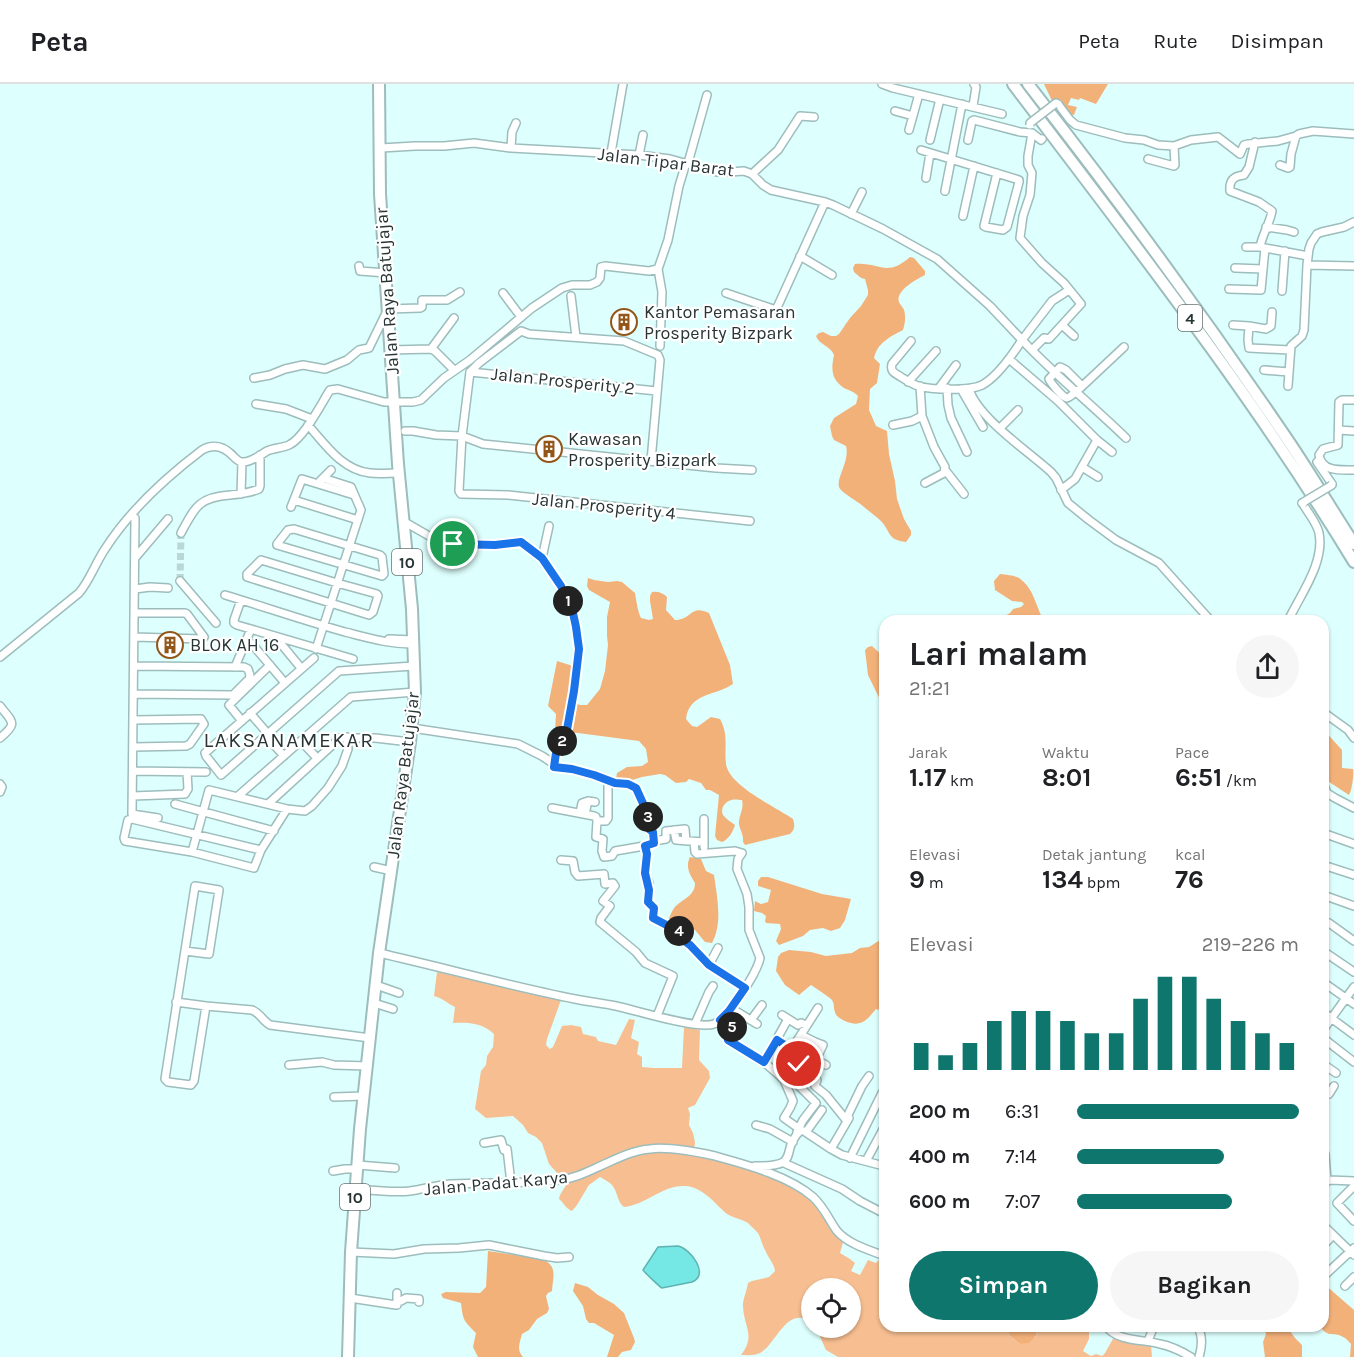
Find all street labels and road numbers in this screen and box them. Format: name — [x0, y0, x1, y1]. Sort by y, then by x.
street label: Jalan Tipar Barat — [597, 143, 736, 181]
street label: Jalan Raya Batujajar — [370, 206, 404, 375]
road number: 4 — [1178, 305, 1202, 331]
street label: Jalan Prosperity 2 — [490, 363, 636, 399]
street label: Jalan Prosperity 4 — [531, 488, 677, 524]
road number: 10 — [392, 549, 422, 575]
street label: Jalan Raya Batujajar — [382, 690, 424, 859]
street label: Jalan Padat Karya — [423, 1166, 569, 1200]
road number: 10 — [340, 1184, 370, 1210]

